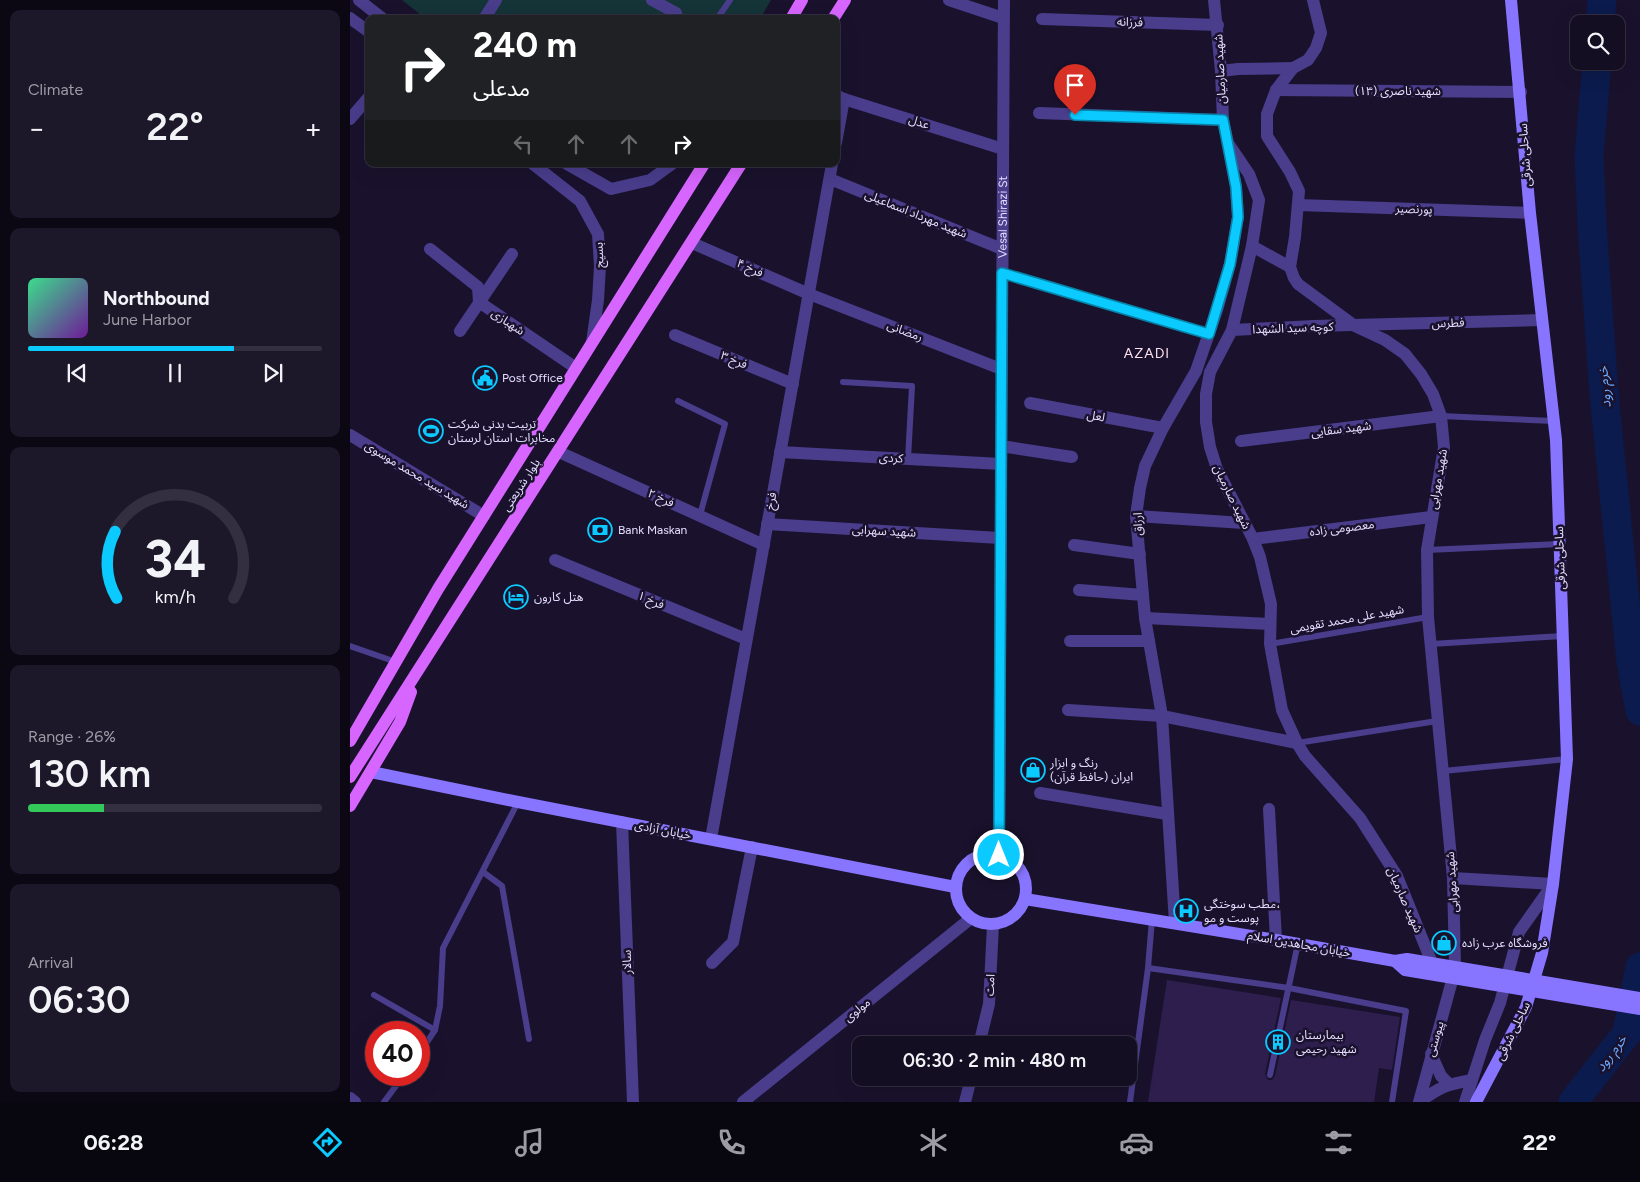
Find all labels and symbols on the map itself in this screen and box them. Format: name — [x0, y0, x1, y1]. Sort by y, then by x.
street label: فرزانه — [1117, 15, 1143, 29]
street label: شهید صارمیان — [1211, 34, 1229, 104]
pin — [1054, 64, 1096, 115]
street label: شهید ناصری (۱۳) — [1355, 84, 1441, 98]
street label: عدل — [907, 112, 931, 132]
street label: ساحلی شرقی — [1516, 123, 1534, 187]
street label: Vesal Shirazi St — [995, 175, 1010, 258]
street label: شهید مهرداد اسماعیلی — [863, 187, 969, 241]
street label: پورنصیر — [1394, 201, 1433, 218]
street label: بسیج — [592, 242, 608, 268]
street label: فرخ ۴ — [734, 256, 765, 282]
street label: شهبازی — [489, 306, 527, 338]
street label: فطرس — [1431, 315, 1465, 331]
street label: رمضانی — [885, 318, 925, 344]
street label: کوچه سید الشهدا — [1252, 320, 1335, 337]
district label: AZADI — [1124, 345, 1170, 362]
street label: فرخ ۳ — [718, 348, 749, 374]
public building icon: Post Office — [472, 365, 498, 391]
water label: خرم رود — [1594, 365, 1617, 408]
place label: Post Office — [502, 371, 563, 385]
street label: لعل — [1086, 407, 1106, 425]
place label: تربیت بدنی شرکت مخابرات استان لرستان — [448, 417, 555, 445]
sports icon: تربیت بدنی شرکت مخابرات استان لرستان — [418, 418, 444, 444]
street label: شهید سقایی — [1310, 418, 1372, 440]
street label: شهید سید محمد موسوی — [362, 438, 472, 512]
street label: شهید مهرابی — [1426, 448, 1450, 510]
street label: کردی — [879, 450, 904, 466]
street label: بلوار شریعتی — [499, 456, 543, 514]
street label: شهید صارمیان — [1210, 462, 1254, 532]
street label: فرخ ۲ — [645, 486, 676, 512]
street label: فرخ — [763, 491, 781, 511]
street label: ارزاق — [1131, 512, 1145, 536]
bank icon: Bank Maskan — [587, 517, 613, 543]
street label: معصومی زاده — [1309, 517, 1375, 539]
street label: شهید سهرابی — [852, 522, 916, 540]
place label: Bank Maskan — [618, 523, 688, 537]
street label: ساحلی شرقی — [1552, 526, 1568, 590]
hotel icon: هتل کارون — [503, 584, 529, 610]
street label: فرخ ۱ — [635, 588, 666, 614]
place label: هتل کارون — [534, 590, 584, 604]
street label: شهید علی محمد تقویمی — [1289, 602, 1405, 636]
place label: رنگ و ابزار ایران (حافظ قرآن) — [1049, 756, 1133, 784]
shop icon: رنگ و ابزار ایران (حافظ قرآن) — [1020, 757, 1046, 783]
street label: خیابان آزادی — [633, 818, 693, 842]
position arrow — [972, 828, 1024, 880]
street label: شهید مهرابی — [1443, 851, 1461, 913]
street label: شهید صارمیان — [1384, 865, 1426, 935]
place label: مطب سوختگی، پوست و مو — [1204, 897, 1280, 926]
hospital icon: مطب سوختگی، پوست و مو — [1173, 898, 1199, 924]
street label: خیابان مجاهدین اسلام — [1246, 928, 1352, 962]
shop icon: فروشگاه عرب زاده — [1431, 930, 1457, 956]
place label: فروشگاه عرب زاده — [1462, 936, 1548, 950]
street label: سالار — [620, 950, 634, 975]
street label: امت — [982, 973, 998, 996]
street label: مولوی — [841, 995, 873, 1025]
street label: ساحلی شرقی — [1493, 999, 1533, 1063]
street label: پیوستی — [1423, 1020, 1448, 1059]
speed limit sign: 40 — [365, 1021, 430, 1086]
place label: بیمارستان شهید رحیمی — [1296, 1028, 1357, 1056]
building icon: بیمارستان شهید رحیمی — [1265, 1029, 1291, 1055]
water label: خرم رود — [1592, 1031, 1633, 1076]

